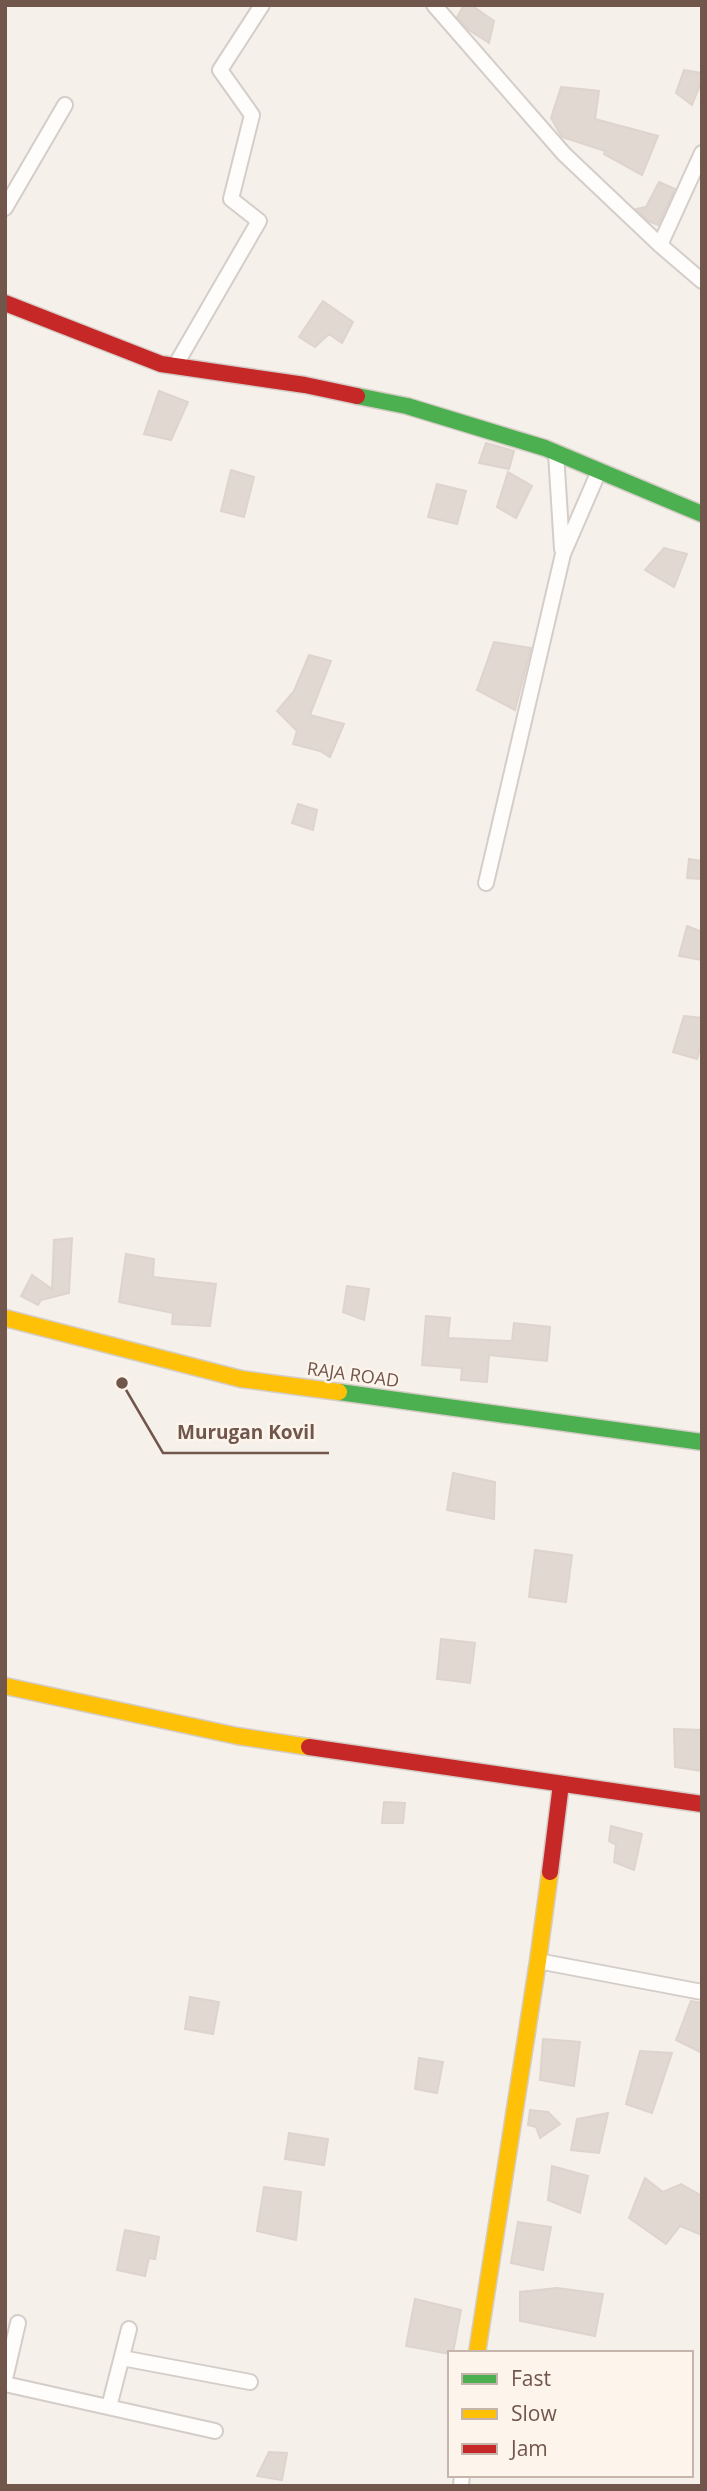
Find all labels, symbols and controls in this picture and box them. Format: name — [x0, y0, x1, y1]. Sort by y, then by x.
street label: RAJA ROAD — [305, 1356, 401, 1392]
callout: Murugan Kovil — [163, 1413, 329, 1453]
text: Murugan Kovil — [177, 1419, 315, 1445]
legend — [448, 2351, 693, 2477]
text: Fast — [511, 2364, 551, 2392]
text: Slow — [511, 2399, 557, 2427]
text: Jam — [509, 2434, 548, 2462]

